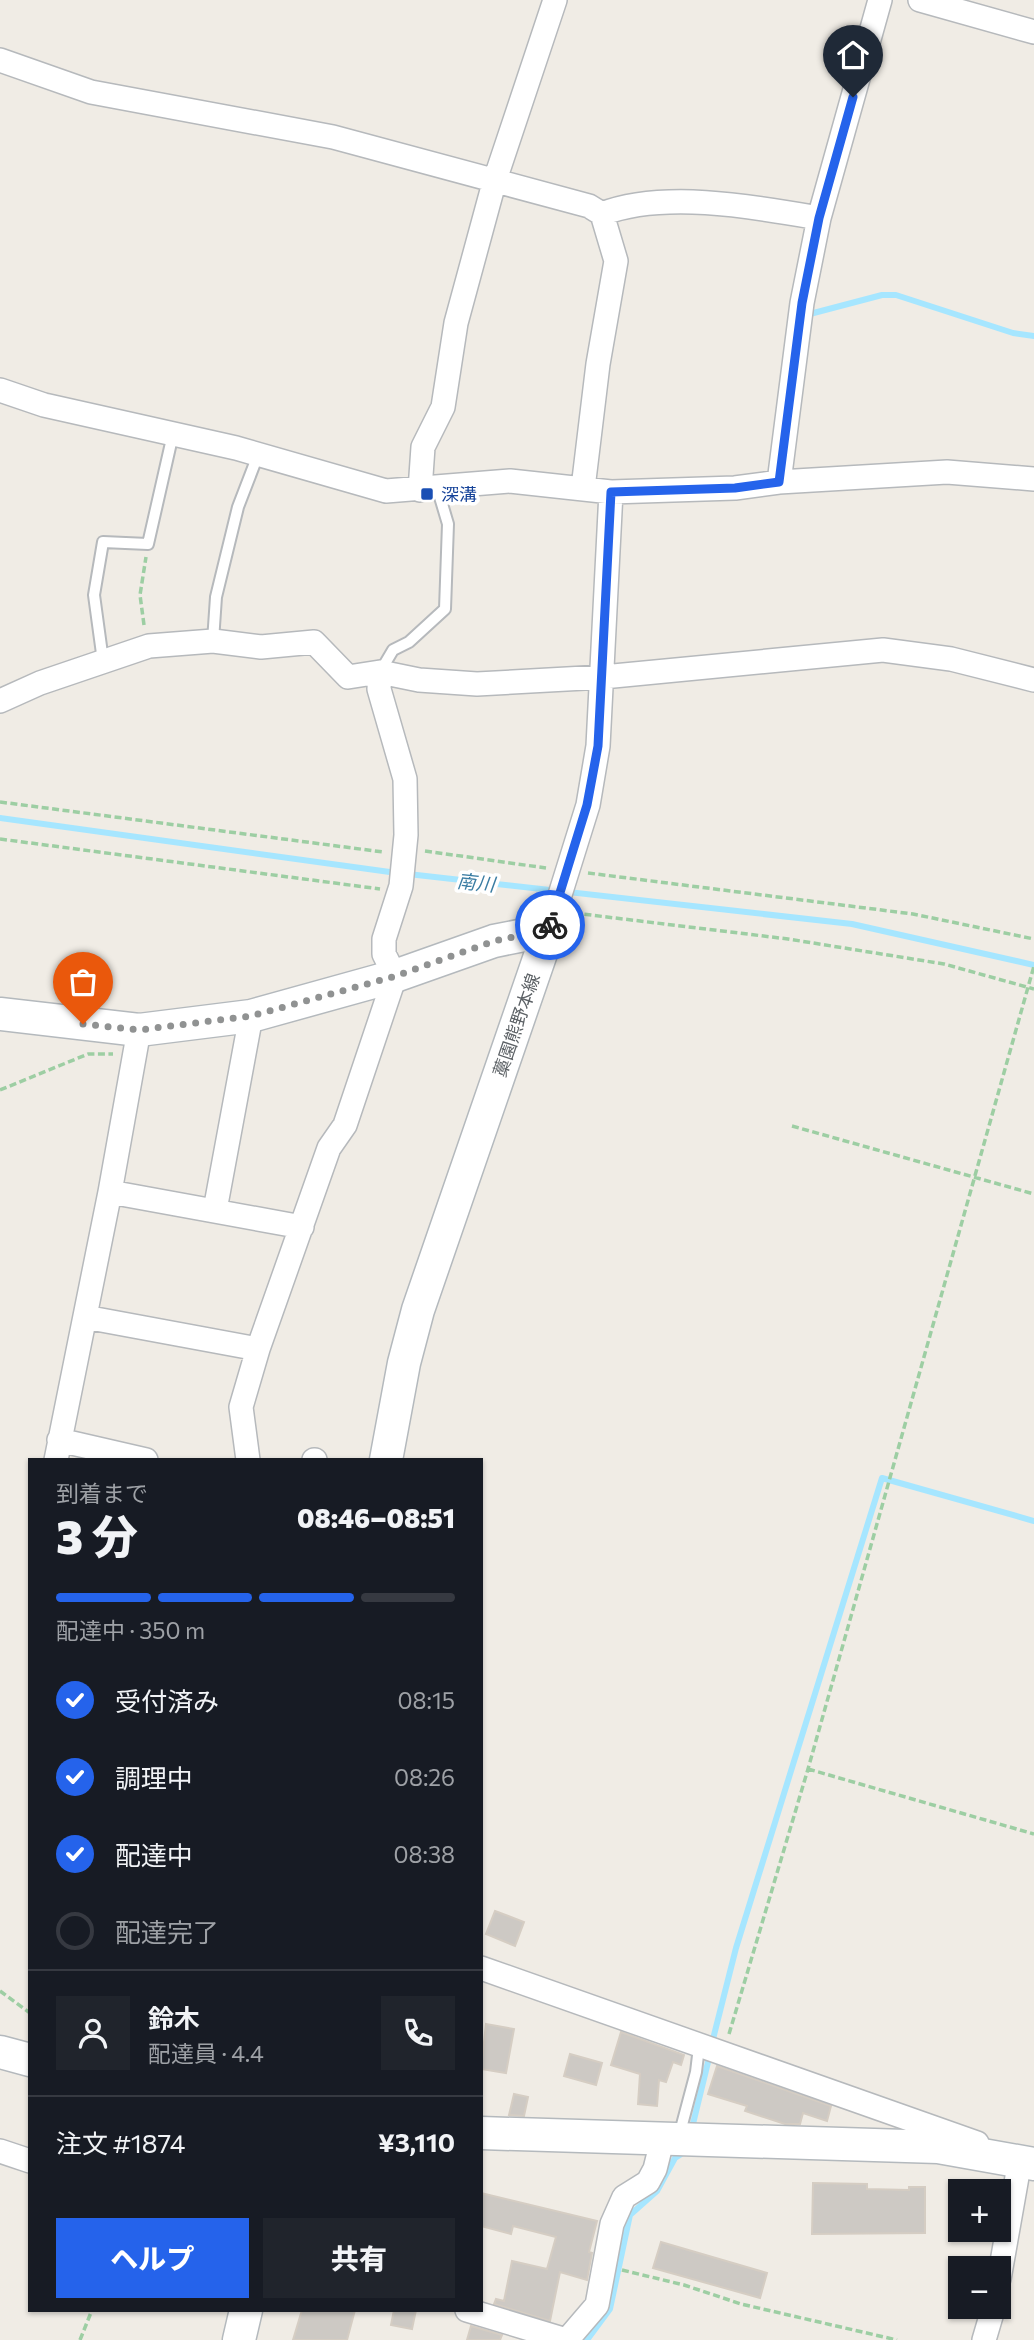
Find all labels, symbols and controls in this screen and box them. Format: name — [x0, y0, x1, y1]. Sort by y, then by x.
pin — [823, 25, 883, 97]
icon: home — [834, 36, 872, 74]
place label: 深溝 — [441, 483, 477, 505]
marker: 深溝 — [419, 486, 435, 502]
water label: 南川 — [456, 869, 498, 896]
courier — [515, 890, 585, 960]
icon: bike — [531, 906, 569, 944]
pin — [53, 952, 113, 1024]
icon: bag — [64, 963, 102, 1001]
street label: 藁園熊野本線 — [488, 970, 544, 1080]
text: 到着まで — [56, 1479, 148, 1507]
text: 08:46–08:51 — [297, 1502, 455, 1533]
text: 3 分 — [56, 1507, 138, 1563]
text: 配達中 · 350 m — [56, 1616, 205, 1644]
icon: check — [56, 1681, 94, 1719]
text: 受付済み — [115, 1685, 219, 1716]
text: 08:15 — [398, 1686, 455, 1714]
icon: check — [56, 1758, 94, 1796]
text: 調理中 — [115, 1762, 193, 1793]
text: 08:26 — [394, 1763, 455, 1791]
icon: check — [56, 1835, 94, 1873]
text: 配達中 — [115, 1839, 193, 1870]
text: 08:38 — [394, 1840, 455, 1868]
text: 配達完了 — [115, 1916, 219, 1947]
button: person — [56, 1996, 130, 2070]
button: phone — [381, 1996, 455, 2070]
text: 鈴木 — [148, 2002, 200, 2033]
text: 配達員 · 4.4 — [148, 2039, 264, 2067]
text: ¥3,110 — [378, 2126, 455, 2157]
text: 注文 #1874 — [56, 2127, 185, 2158]
map controls — [948, 2179, 1011, 2319]
button: + — [948, 2179, 1011, 2242]
button: ヘルプ — [56, 2218, 249, 2298]
button: 共有 — [263, 2218, 455, 2298]
button: − — [948, 2256, 1011, 2319]

